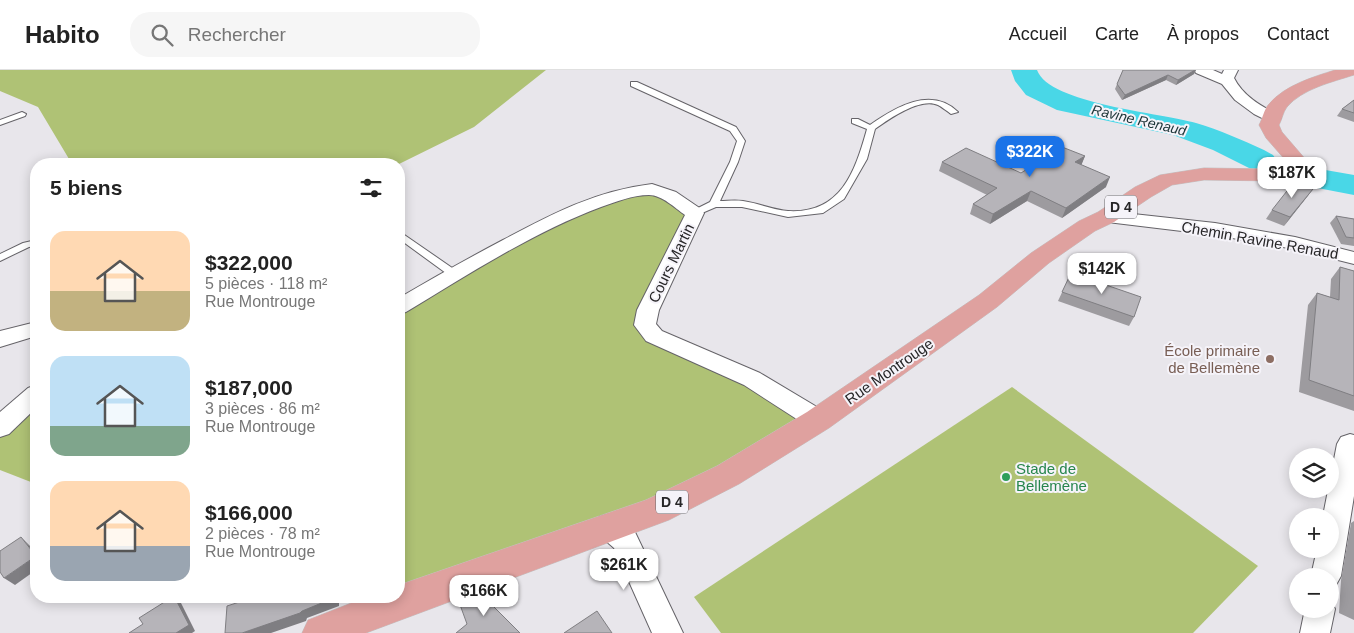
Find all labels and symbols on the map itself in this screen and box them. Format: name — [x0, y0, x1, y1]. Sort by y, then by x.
water label: Ravine Renaud — [1090, 101, 1189, 139]
pin: $322K — [995, 136, 1065, 178]
pin: $187K — [1257, 156, 1327, 199]
road number: D 4 — [1105, 195, 1137, 218]
street label: Chemin Ravine Renaud — [1180, 218, 1340, 262]
street label: Cours Martin — [645, 221, 697, 305]
pin: $142K — [1067, 252, 1137, 295]
street label: Rue Montrouge — [842, 334, 936, 408]
place label: École primaire de Bellemène — [1164, 342, 1260, 376]
marker: École primaire de Bellemène — [1264, 353, 1276, 365]
place label: Stade de Bellemène — [1016, 460, 1087, 494]
marker: Stade de Bellemène — [1000, 471, 1012, 483]
road number: D 4 — [656, 491, 688, 514]
pin: $261K — [589, 548, 659, 591]
pin: $166K — [449, 574, 519, 617]

